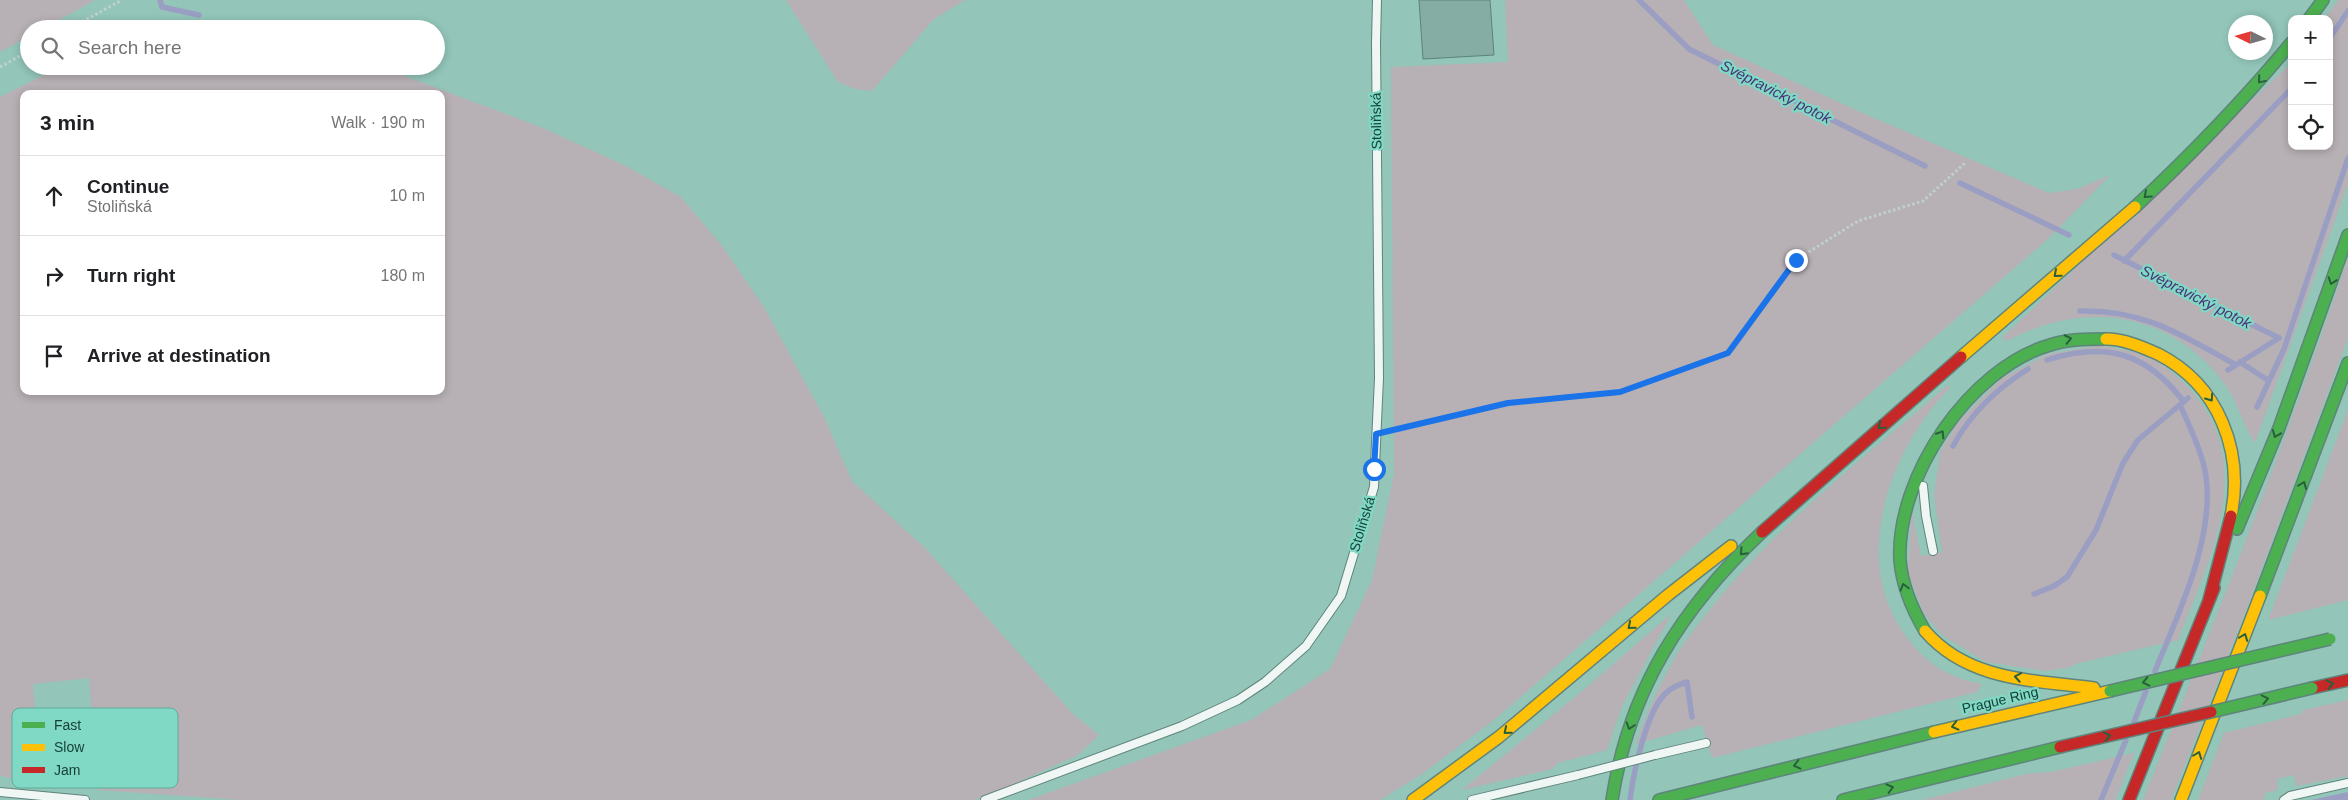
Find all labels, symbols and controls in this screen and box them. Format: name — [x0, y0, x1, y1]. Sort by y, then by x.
north arrow — [2228, 15, 2273, 60]
map controls — [2288, 15, 2333, 150]
button: + — [2288, 15, 2333, 60]
search box — [20, 20, 445, 75]
icon: search — [38, 34, 66, 62]
text: Search here — [78, 37, 182, 58]
water label: Svépravický potok — [1718, 56, 1836, 127]
button: − — [2288, 60, 2333, 105]
one-way arrow — [2258, 74, 2267, 83]
street label: Stoliňská — [1368, 92, 1384, 150]
button: locate — [2288, 105, 2333, 150]
text: 3 min — [40, 111, 95, 134]
text: Walk · 190 m — [331, 114, 425, 131]
text: Continue — [87, 176, 169, 197]
icon: ahead — [40, 182, 68, 210]
text: 10 m — [389, 187, 425, 204]
one-way arrow — [2143, 189, 2152, 198]
text: Stoliňská — [87, 198, 152, 215]
route end — [1785, 249, 1808, 272]
water label: Svépravický potok — [2138, 261, 2256, 332]
icon: right — [40, 262, 68, 290]
text: Turn right — [87, 265, 175, 286]
text: 180 m — [381, 267, 425, 284]
one-way arrow — [2054, 268, 2063, 277]
one-way arrow — [2328, 276, 2338, 285]
one-way arrow — [2063, 335, 2072, 345]
icon: arrive — [40, 342, 68, 370]
text: Arrive at destination — [87, 345, 271, 366]
one-way arrow — [2204, 393, 2213, 402]
one-way arrow — [1878, 420, 1887, 429]
one-way arrow — [2272, 429, 2282, 437]
one-way arrow — [1934, 430, 1944, 439]
route start — [1363, 458, 1386, 481]
one-way arrow — [2297, 481, 2307, 490]
street label: Stoliňská — [1346, 494, 1378, 554]
one-way arrow — [1740, 546, 1749, 555]
one-way arrow — [1899, 583, 1910, 592]
one-way arrow — [1627, 620, 1636, 629]
one-way arrow — [2238, 633, 2249, 642]
one-way arrow — [2014, 673, 2023, 683]
one-way arrow — [2141, 676, 2150, 687]
one-way arrow — [2326, 679, 2335, 690]
street label: Prague Ring — [1960, 683, 2040, 717]
one-way arrow — [2261, 694, 2270, 705]
legend — [12, 708, 178, 788]
text: Fast — [54, 717, 81, 733]
one-way arrow — [1950, 720, 1959, 731]
one-way arrow — [1625, 721, 1635, 730]
one-way arrow — [1503, 725, 1512, 734]
one-way arrow — [2103, 731, 2112, 742]
text: Slow — [54, 739, 85, 755]
one-way arrow — [2193, 751, 2203, 759]
one-way arrow — [1792, 759, 1801, 770]
text: Jam — [54, 762, 80, 778]
one-way arrow — [1886, 783, 1895, 794]

